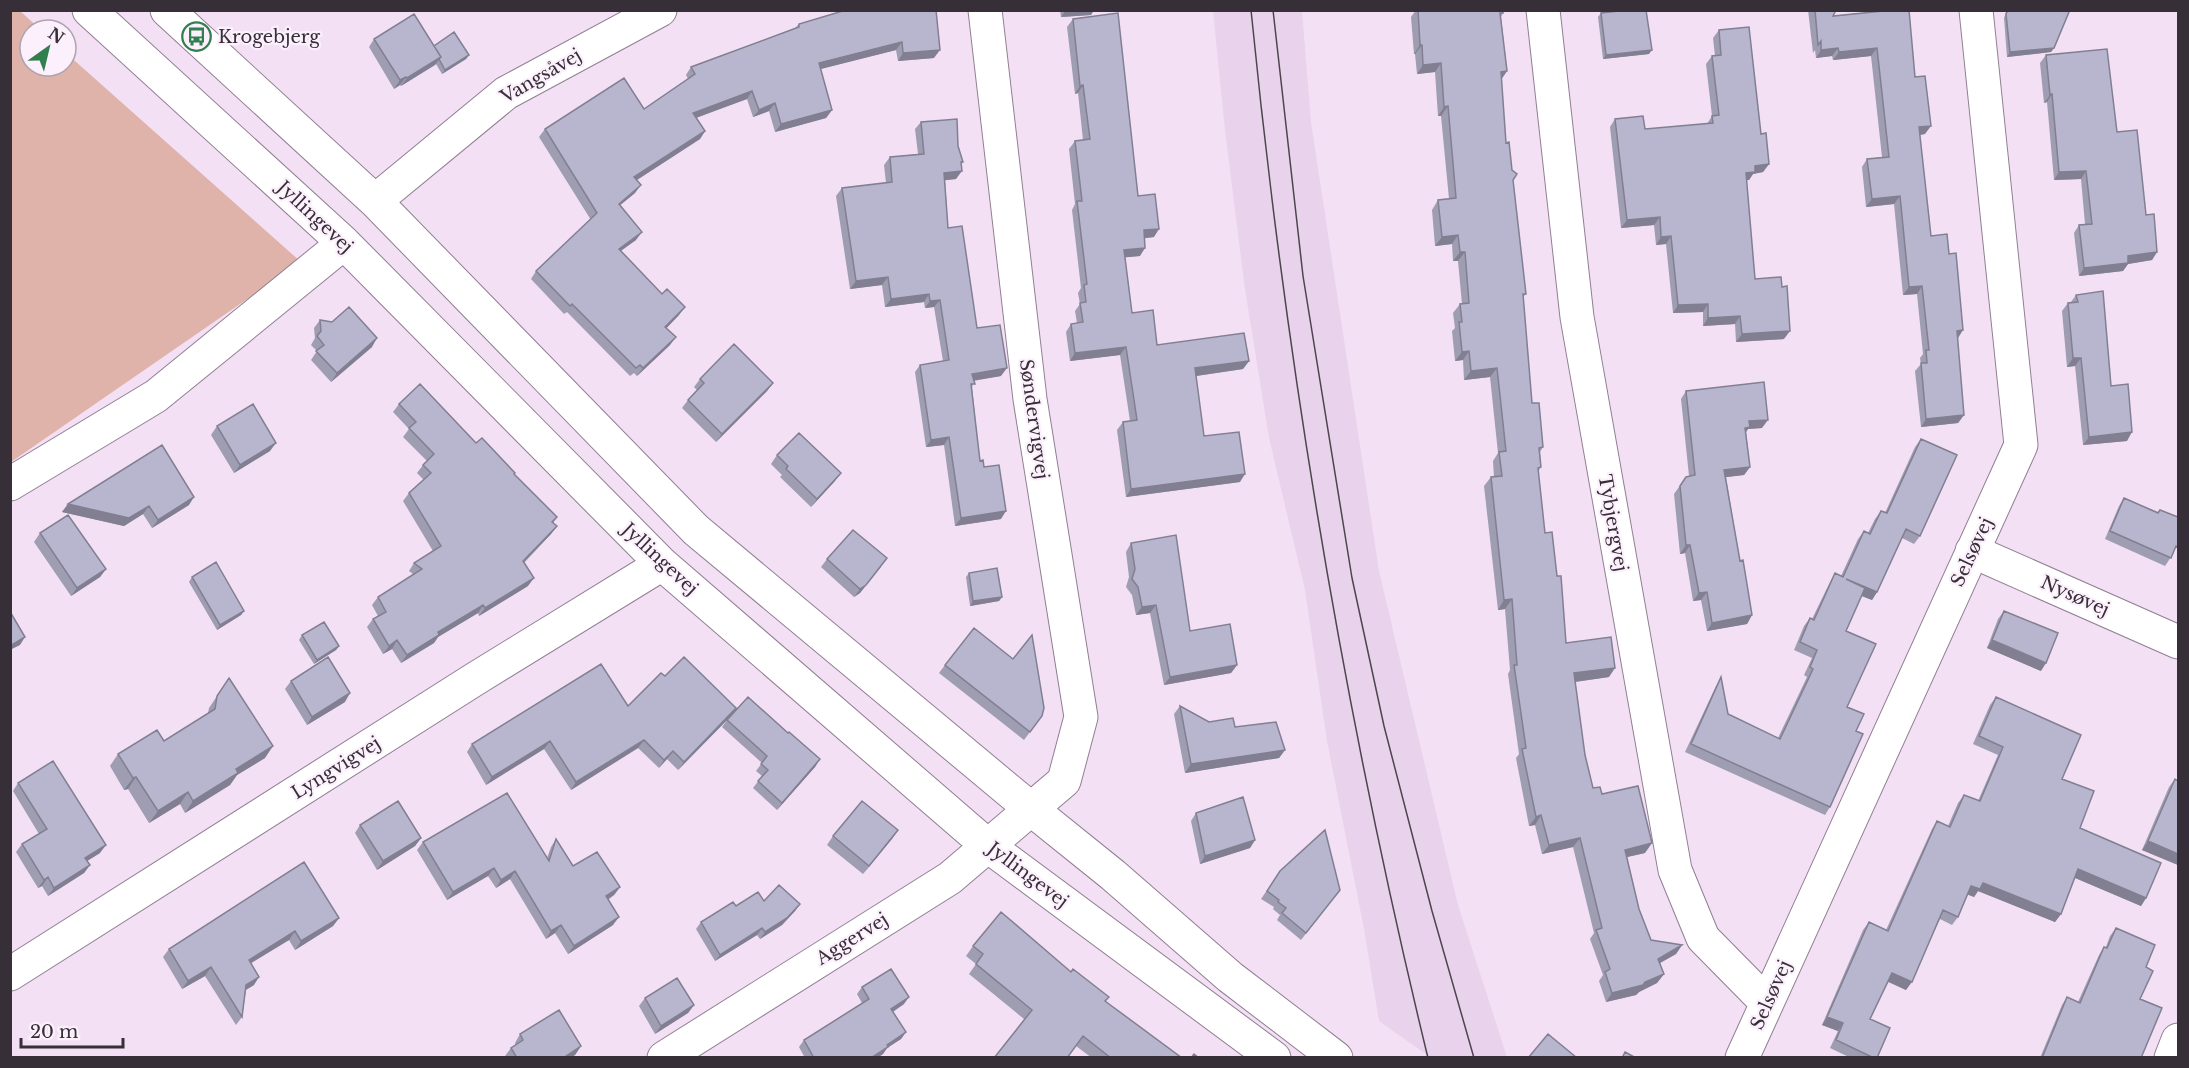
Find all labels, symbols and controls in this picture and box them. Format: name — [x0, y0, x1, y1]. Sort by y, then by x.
north arrow — [18, 18, 78, 78]
bus stop icon: Krogebjerg — [181, 21, 213, 53]
text: N — [45, 23, 68, 48]
place label: Krogebjerg — [218, 26, 320, 48]
street label: Vangsåvej — [496, 44, 585, 108]
street label: Jyllingevej — [271, 175, 357, 258]
street label: Søndervigvej — [1015, 358, 1053, 480]
street label: Tybjergvej — [1594, 473, 1632, 573]
street label: Selsøvej — [1946, 514, 1998, 590]
street label: Jyllingevej — [616, 517, 702, 600]
street label: Nysøvej — [2037, 571, 2113, 621]
street label: Lyngvigvej — [287, 732, 385, 804]
street label: Jyllingevej — [982, 836, 1073, 912]
street label: Aggervej — [811, 908, 892, 970]
street label: Selsøvej — [1746, 957, 1796, 1033]
scale bar — [21, 1011, 123, 1049]
text: 20 m — [30, 1021, 78, 1043]

